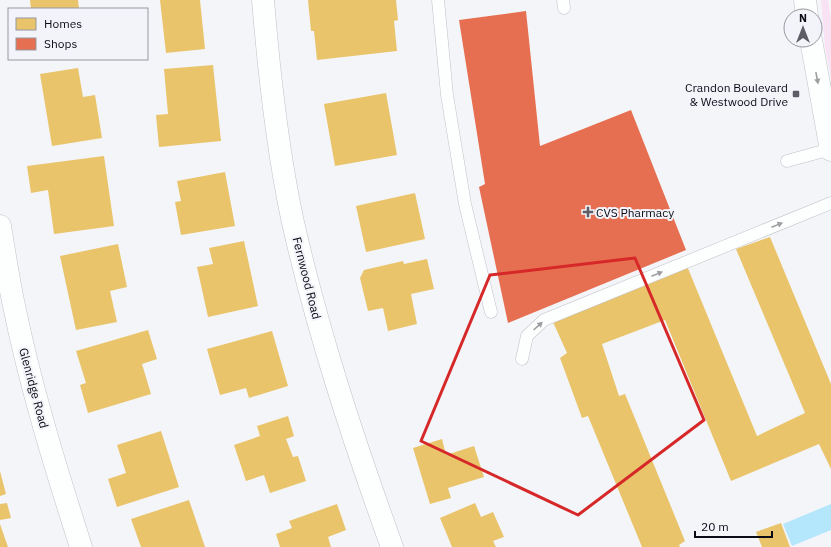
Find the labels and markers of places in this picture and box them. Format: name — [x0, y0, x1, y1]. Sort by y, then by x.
place label: Crandon Boulevard & Westwood Drive — [685, 80, 788, 109]
marker: Crandon Boulevard & Westwood Drive — [791, 89, 801, 99]
place label: CVS Pharmacy — [596, 205, 674, 220]
marker: CVS Pharmacy — [583, 207, 593, 217]

